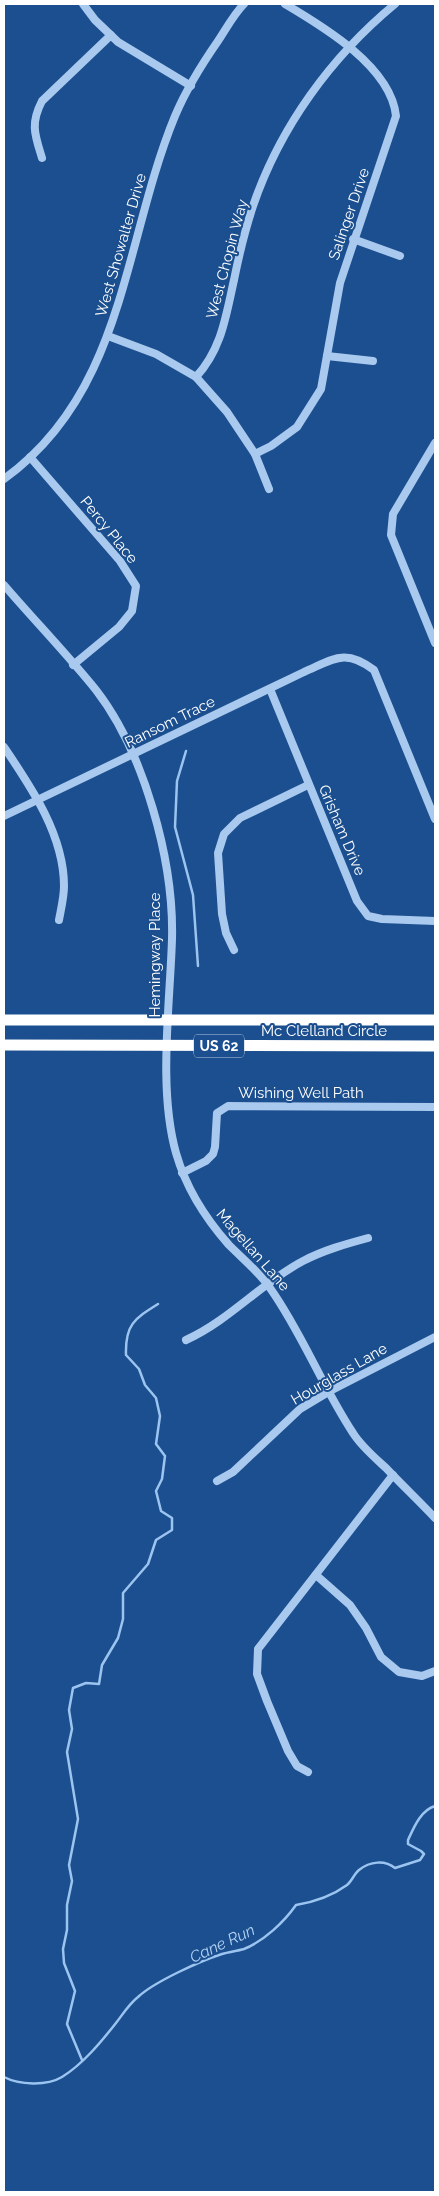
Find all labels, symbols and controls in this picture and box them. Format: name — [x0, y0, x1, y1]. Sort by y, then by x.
street label: Salinger Drive — [325, 166, 373, 262]
street label: West Showalter Drive — [92, 171, 150, 319]
street label: West Chopin Way — [202, 197, 252, 321]
street label: Percy Place — [76, 493, 142, 567]
street label: Ransom Trace — [122, 692, 218, 752]
street label: Grisham Drive — [315, 782, 369, 878]
street label: Hemingway Place — [146, 892, 164, 1017]
street label: Mc Clelland Circle — [261, 1022, 387, 1040]
road number: US 62 — [194, 1034, 244, 1058]
street label: Wishing Well Path — [238, 1084, 364, 1102]
street label: Magellan Lane — [213, 1205, 294, 1295]
street label: Hourglass Lane — [288, 1339, 390, 1409]
water label: Cane Run — [187, 1920, 258, 1967]

